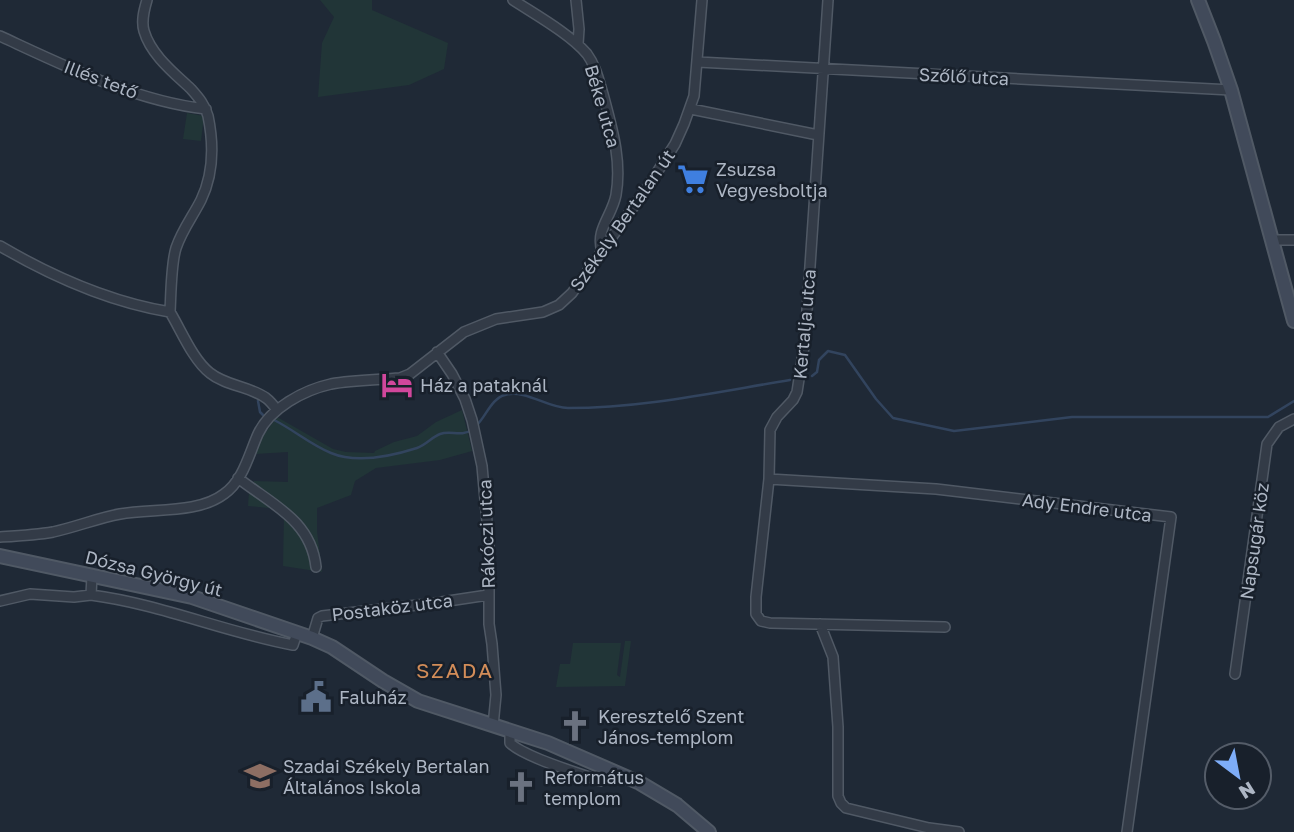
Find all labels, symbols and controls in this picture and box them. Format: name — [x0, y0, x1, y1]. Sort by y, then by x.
street label: Illés tető — [61, 55, 141, 103]
street label: Béke utca — [581, 62, 625, 150]
street label: Szőlő utca — [918, 63, 1010, 89]
street label: Székely Bertalan út — [565, 145, 679, 295]
place label: Zsuzsa Vegyesboltja — [716, 158, 828, 201]
supermarket icon: Zsuzsa Vegyesboltja — [676, 162, 710, 196]
street label: Kertalja utca — [788, 268, 820, 380]
hotel icon: Ház a pataknál — [380, 368, 414, 402]
place label: Ház a pataknál — [420, 374, 548, 396]
street label: Rákóczi utca — [473, 479, 499, 589]
street label: Napsugár köz — [1235, 481, 1273, 601]
street label: Ady Endre utca — [1021, 488, 1153, 526]
street label: Dózsa György út — [83, 545, 225, 601]
street label: Postaköz utca — [330, 589, 454, 625]
district label: SZADA — [416, 657, 494, 683]
public building icon: Faluház — [299, 680, 333, 714]
place label: Faluház — [339, 686, 407, 708]
place label: Keresztelő Szent János-templom — [598, 705, 744, 748]
church icon: Keresztelő Szent János-templom — [558, 709, 592, 743]
north arrow — [1203, 741, 1273, 811]
place label: Szadai Székely Bertalan Általános Iskola — [283, 755, 490, 798]
school or university icon: Szadai Székely Bertalan Általános Iskola — [243, 759, 277, 793]
place label: Református templom — [544, 766, 644, 809]
church icon: Református templom — [504, 770, 538, 804]
text: N — [1235, 777, 1259, 804]

